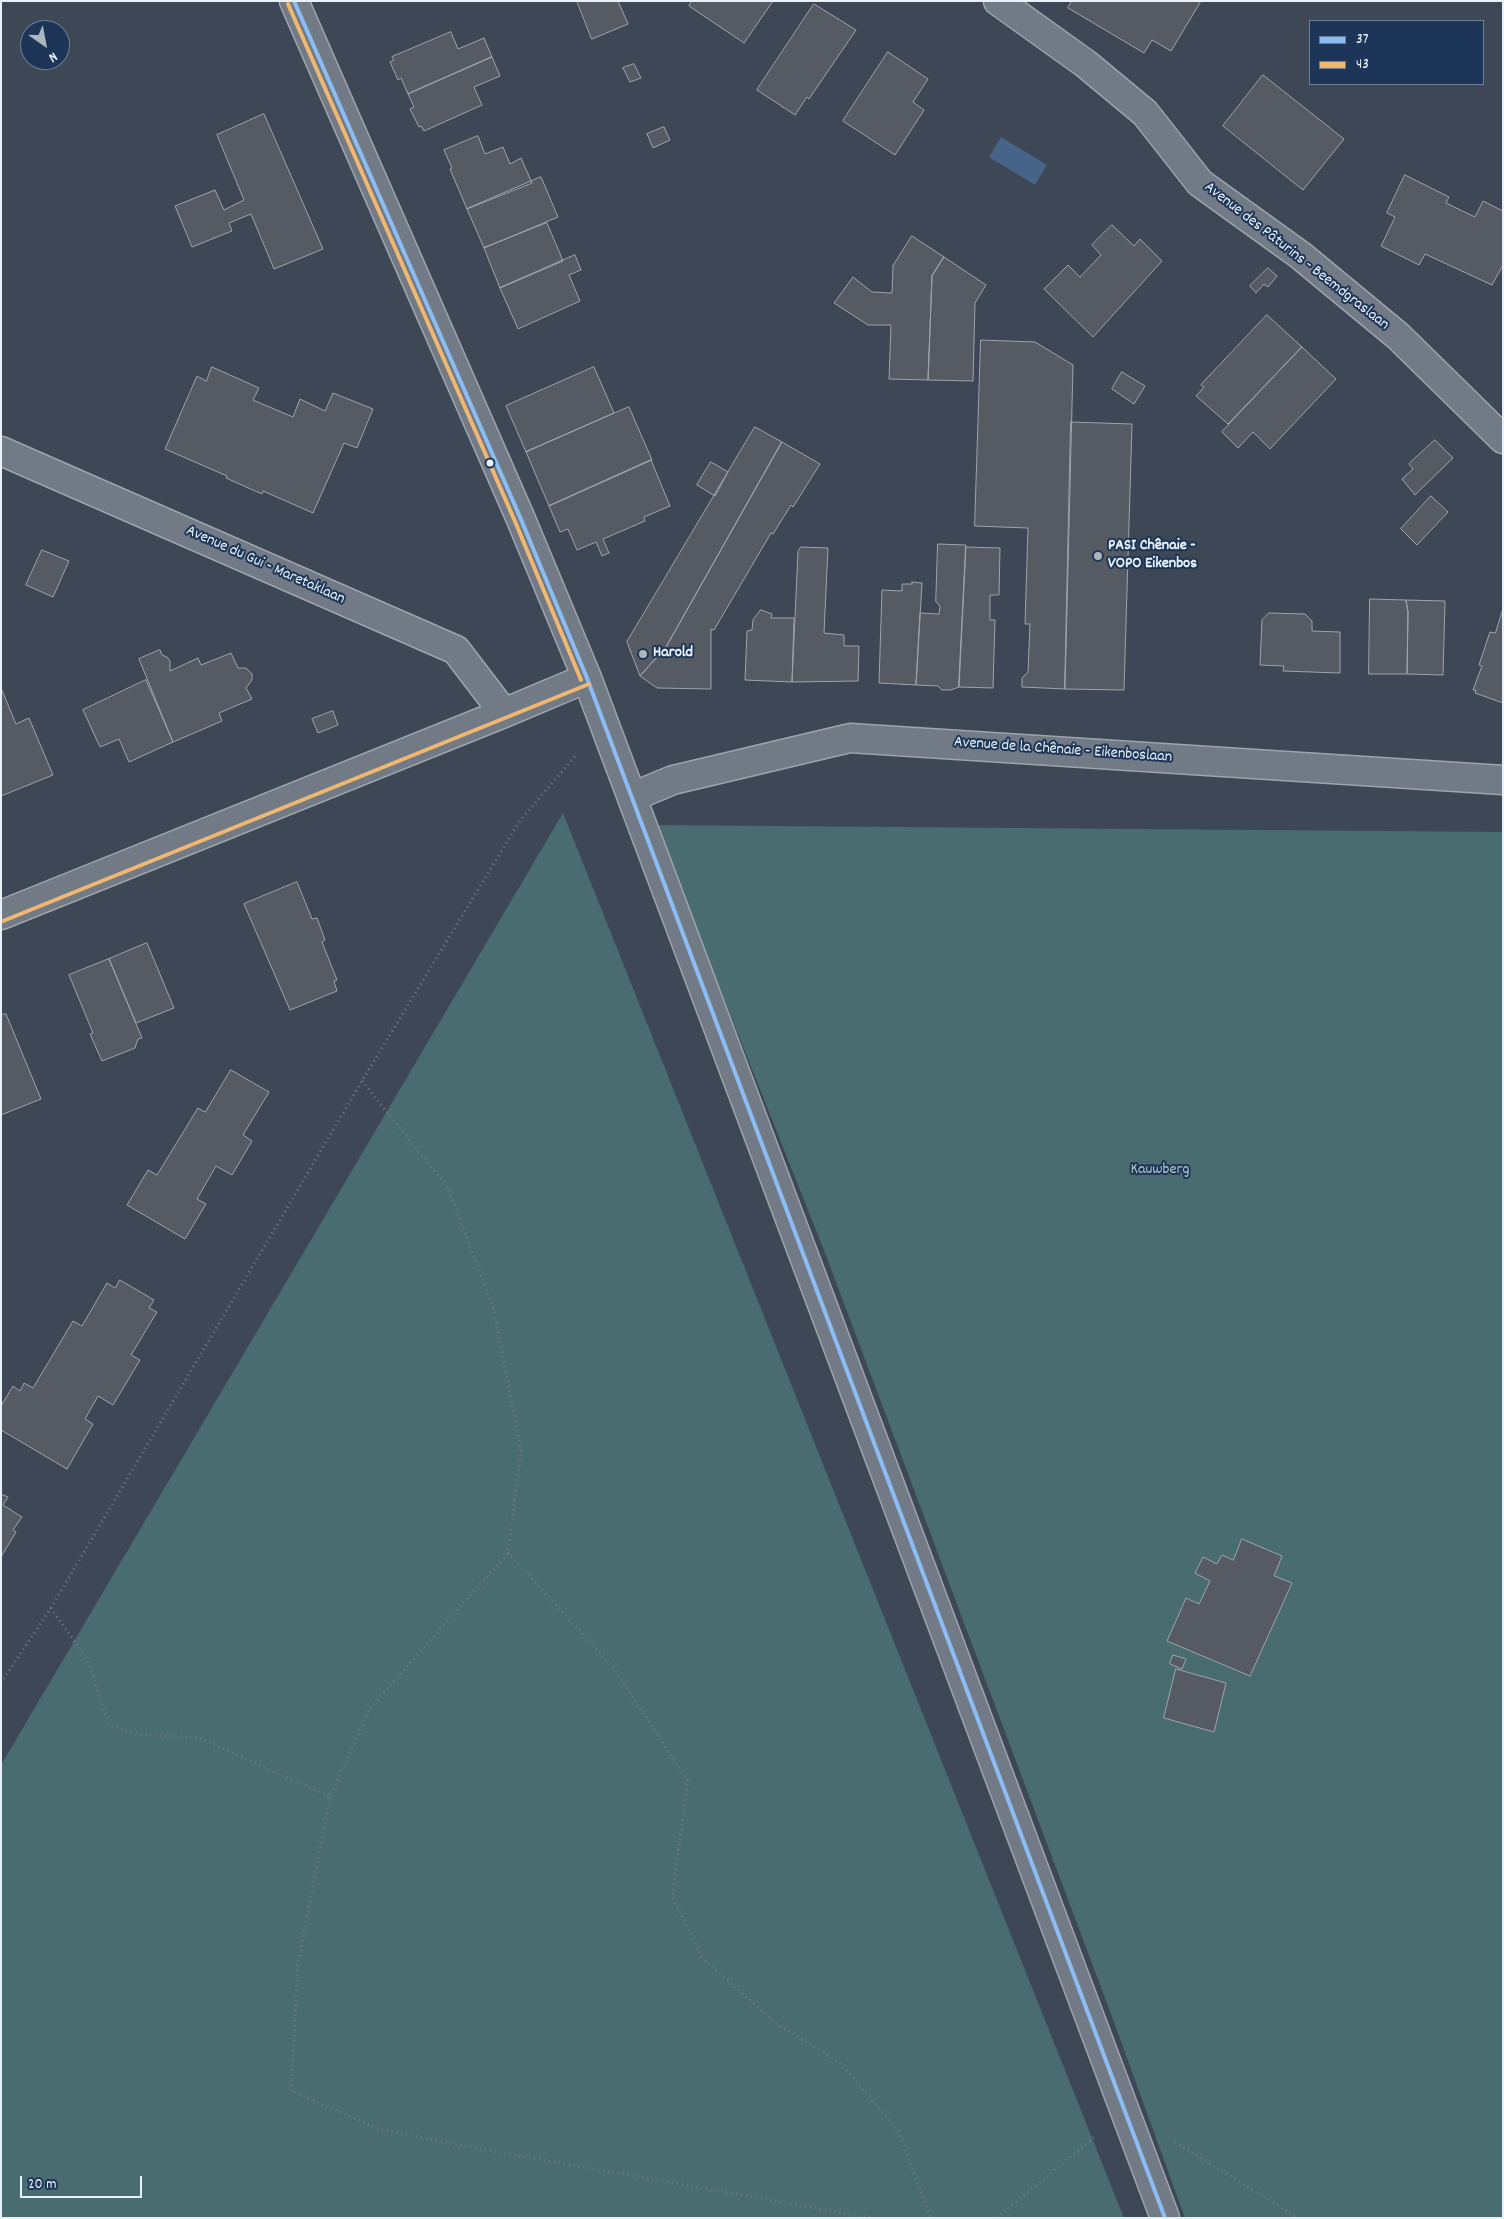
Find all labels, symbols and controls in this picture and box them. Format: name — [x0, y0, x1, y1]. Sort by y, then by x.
north arrow — [20, 20, 70, 70]
legend — [1309, 20, 1484, 85]
text: 37 — [1356, 29, 1368, 51]
text: N — [44, 46, 61, 67]
text: 43 — [1356, 54, 1369, 76]
street label: Avenue des Pâturins - Beemdgraslaan — [1200, 179, 1392, 335]
unlabelled marker — [485, 458, 495, 468]
street label: Avenue du Gui - Maretaklaan — [182, 522, 348, 610]
place label: PASI Chênaie - VOPO Eikenbos — [1108, 537, 1197, 575]
marker: PASI Chênaie - VOPO Eikenbos — [1092, 550, 1104, 562]
place label: Harold — [653, 644, 693, 664]
marker: Harold — [637, 648, 649, 660]
street label: Avenue de la Chênaie - Eikenboslaan — [953, 734, 1173, 768]
park label: Kauwberg — [1130, 1161, 1190, 1181]
scale bar — [22, 2166, 145, 2198]
text: 20 m — [28, 2174, 56, 2196]

